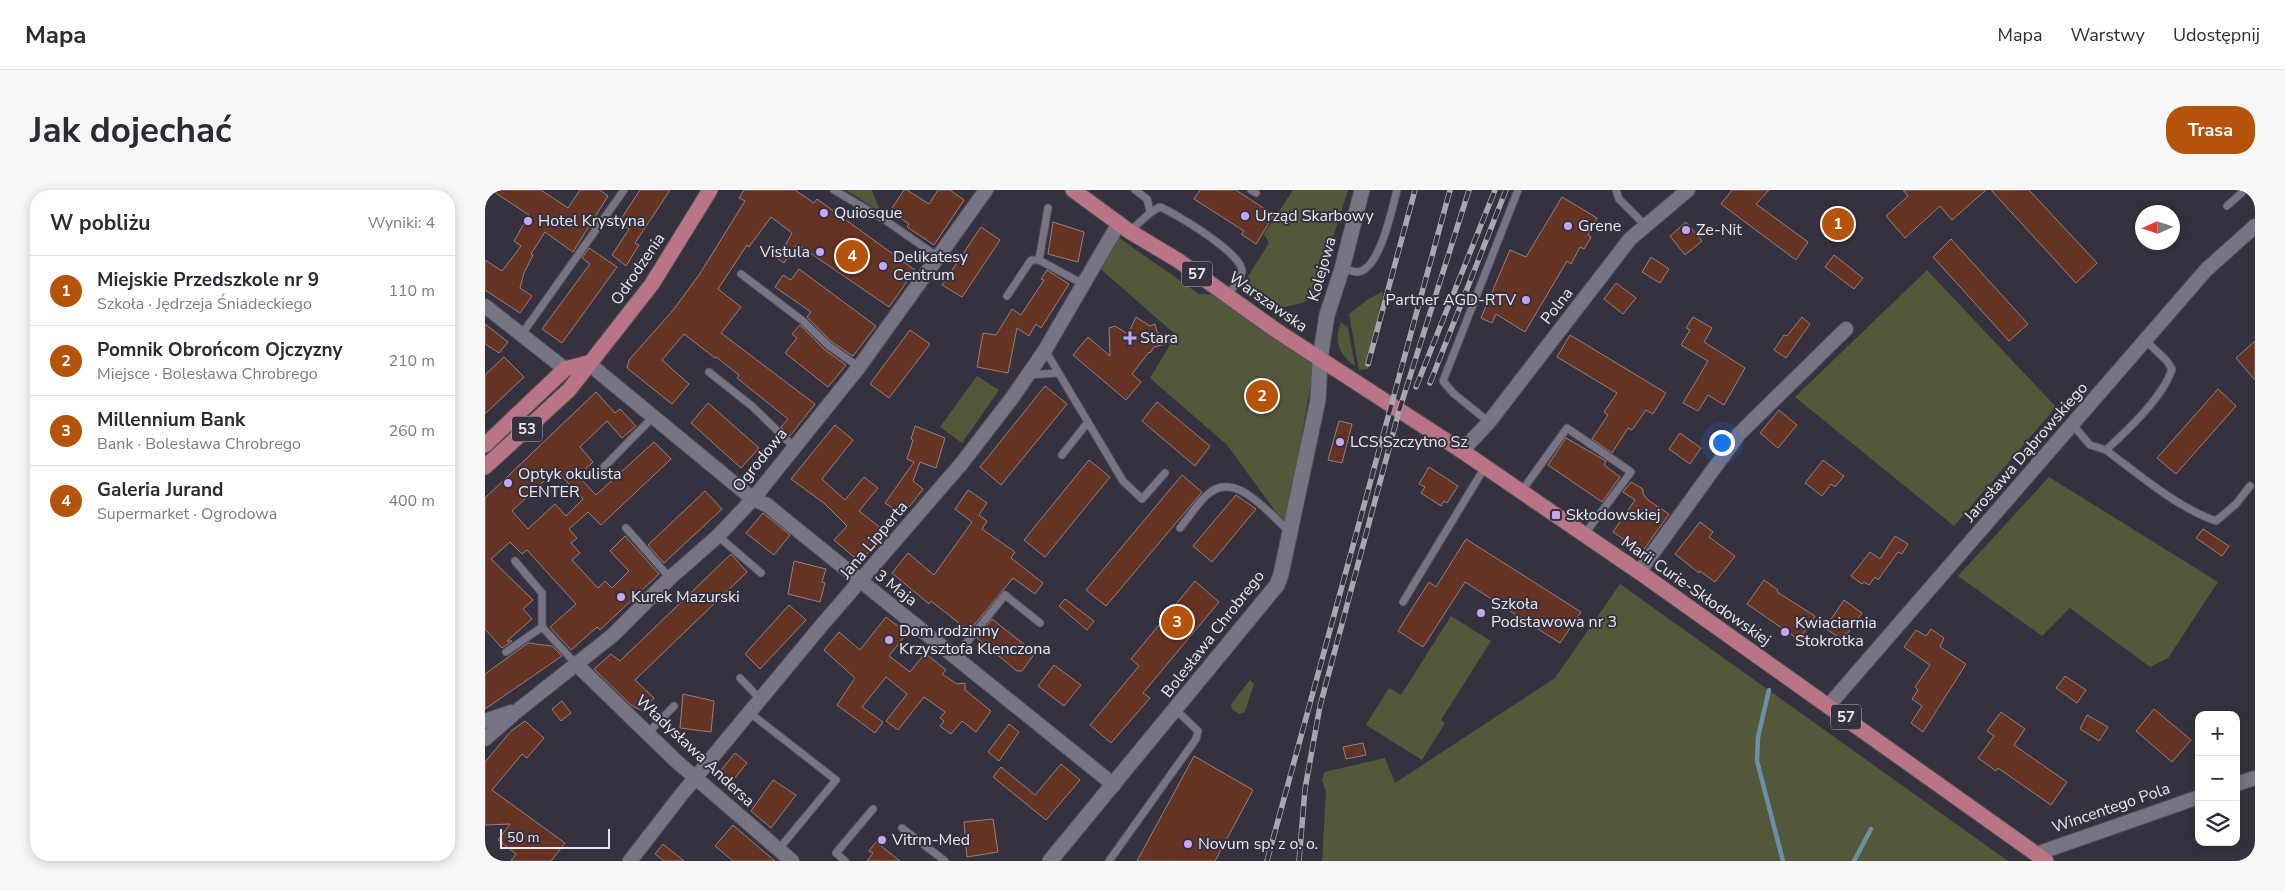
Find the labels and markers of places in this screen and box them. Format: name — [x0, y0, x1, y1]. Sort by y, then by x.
place label: Quiosque — [834, 202, 902, 224]
place label: Urząd Skarbowy — [1255, 205, 1374, 227]
pin: 1 — [1822, 205, 1854, 243]
marker: Quiosque — [818, 207, 830, 219]
place label: Hotel Krystyna — [538, 210, 645, 232]
marker: Urząd Skarbowy — [1239, 210, 1251, 222]
marker: Hotel Krystyna — [522, 215, 534, 227]
place label: Grene — [1578, 215, 1621, 237]
place label: Ze-Nit — [1696, 219, 1742, 241]
marker: Grene — [1562, 220, 1574, 232]
marker: Ze-Nit — [1680, 224, 1692, 236]
pin: 4 — [836, 237, 868, 275]
place label: Vistula — [759, 241, 810, 263]
marker: Vistula — [814, 246, 826, 258]
place label: Delikatesy Centrum — [893, 246, 969, 286]
marker: Delikatesy Centrum — [877, 260, 889, 272]
place label: Partner AGD-RTV — [1386, 289, 1517, 311]
marker: Partner AGD-RTV — [1520, 294, 1532, 306]
place label: Stara — [1140, 327, 1178, 349]
marker: Stara — [1124, 332, 1136, 344]
pin: 2 — [1246, 377, 1278, 415]
place label: LCS Szczytno Sz — [1350, 431, 1468, 453]
marker: LCS Szczytno Sz — [1334, 436, 1346, 448]
place label: Optyk okulista CENTER — [518, 463, 622, 503]
marker: Optyk okulista CENTER — [502, 477, 514, 489]
place label: Skłodowskiej — [1566, 504, 1661, 526]
marker: Skłodowskiej — [1550, 509, 1562, 521]
place label: Kurek Mazurski — [631, 586, 740, 608]
marker: Kurek Mazurski — [615, 591, 627, 603]
place label: Szkoła Podstawowa nr 3 — [1491, 593, 1617, 633]
pin: 3 — [1161, 603, 1193, 641]
marker: Szkoła Podstawowa nr 3 — [1475, 607, 1487, 619]
place label: Kwiaciarnia Stokrotka — [1795, 612, 1877, 652]
place label: Dom rodzinny Krzysztofa Klenczona — [899, 620, 1051, 660]
marker: Kwiaciarnia Stokrotka — [1779, 626, 1791, 638]
marker: Dom rodzinny Krzysztofa Klenczona — [883, 634, 895, 646]
place label: Vitrm-Med — [891, 829, 970, 851]
place label: Novum sp. z o. o. — [1198, 833, 1318, 855]
marker: Vitrm-Med — [876, 834, 888, 846]
marker: Novum sp. z o. o. — [1182, 838, 1194, 850]

